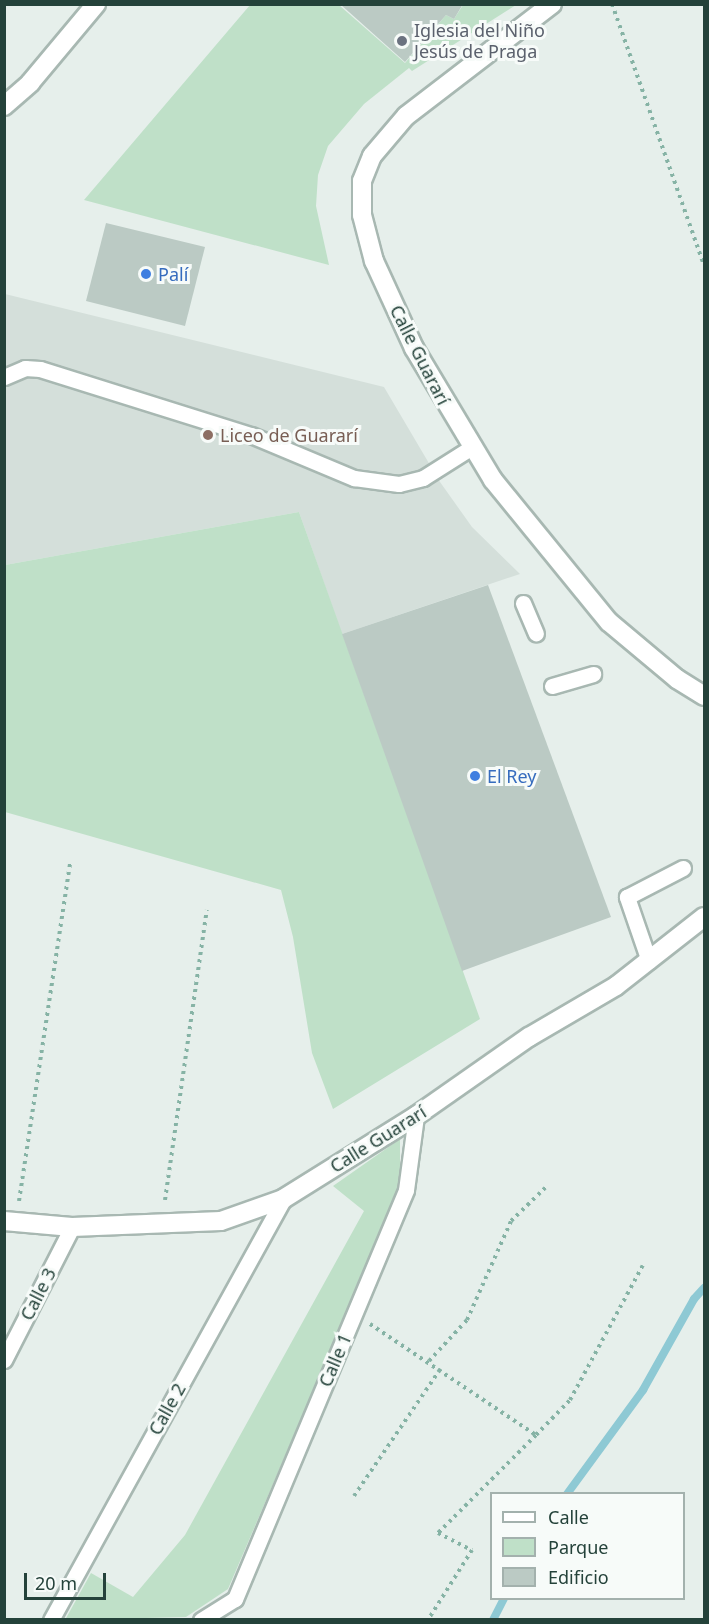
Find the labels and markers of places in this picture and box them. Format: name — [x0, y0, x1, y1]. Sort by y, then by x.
place label: Iglesia del Niño Jesús de Praga — [414, 20, 545, 63]
marker: Iglesia del Niño Jesús de Praga — [395, 34, 409, 48]
place label: Palí — [158, 263, 188, 285]
marker: Palí — [139, 267, 153, 281]
place label: Liceo de Guararí — [220, 424, 358, 446]
marker: Liceo de Guararí — [201, 428, 215, 442]
place label: El Rey — [487, 765, 536, 787]
marker: El Rey — [468, 769, 482, 783]

